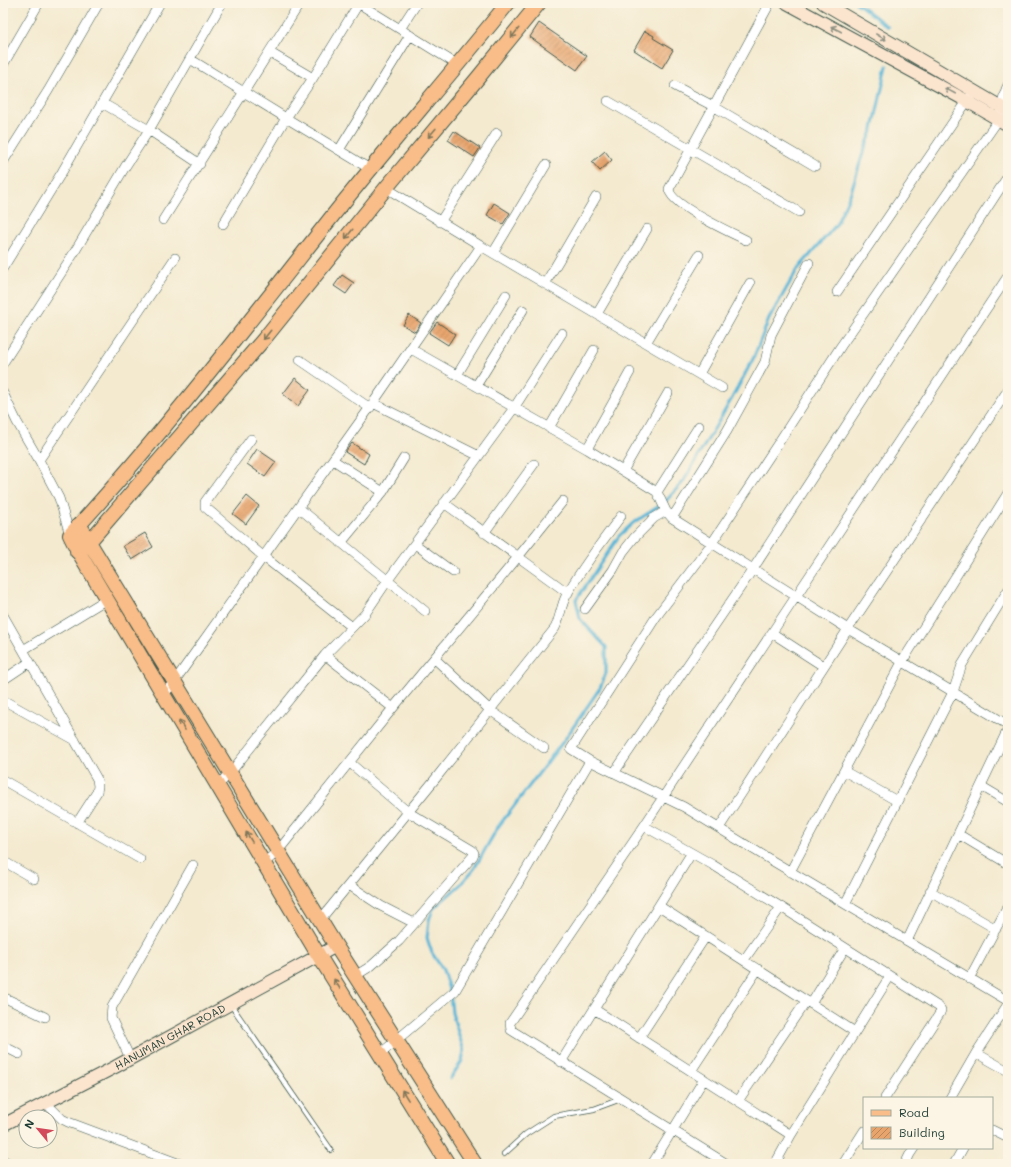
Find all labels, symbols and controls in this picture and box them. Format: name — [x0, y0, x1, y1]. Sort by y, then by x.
one-way arrow — [830, 25, 842, 33]
one-way arrow — [510, 28, 519, 39]
one-way arrow — [875, 33, 887, 41]
one-way arrow — [944, 87, 956, 95]
one-way arrow — [427, 128, 436, 139]
one-way arrow — [344, 228, 353, 239]
one-way arrow — [263, 330, 272, 340]
one-way arrow — [178, 720, 186, 731]
one-way arrow — [244, 831, 252, 843]
one-way arrow — [333, 979, 341, 990]
street label: HANUMAN GHAR ROAD — [112, 1000, 228, 1073]
one-way arrow — [401, 1089, 409, 1101]
legend — [863, 1097, 993, 1149]
text: Road — [899, 1104, 929, 1120]
north arrow — [18, 1109, 58, 1149]
text: N — [20, 1117, 37, 1131]
text: Building — [899, 1124, 945, 1140]

